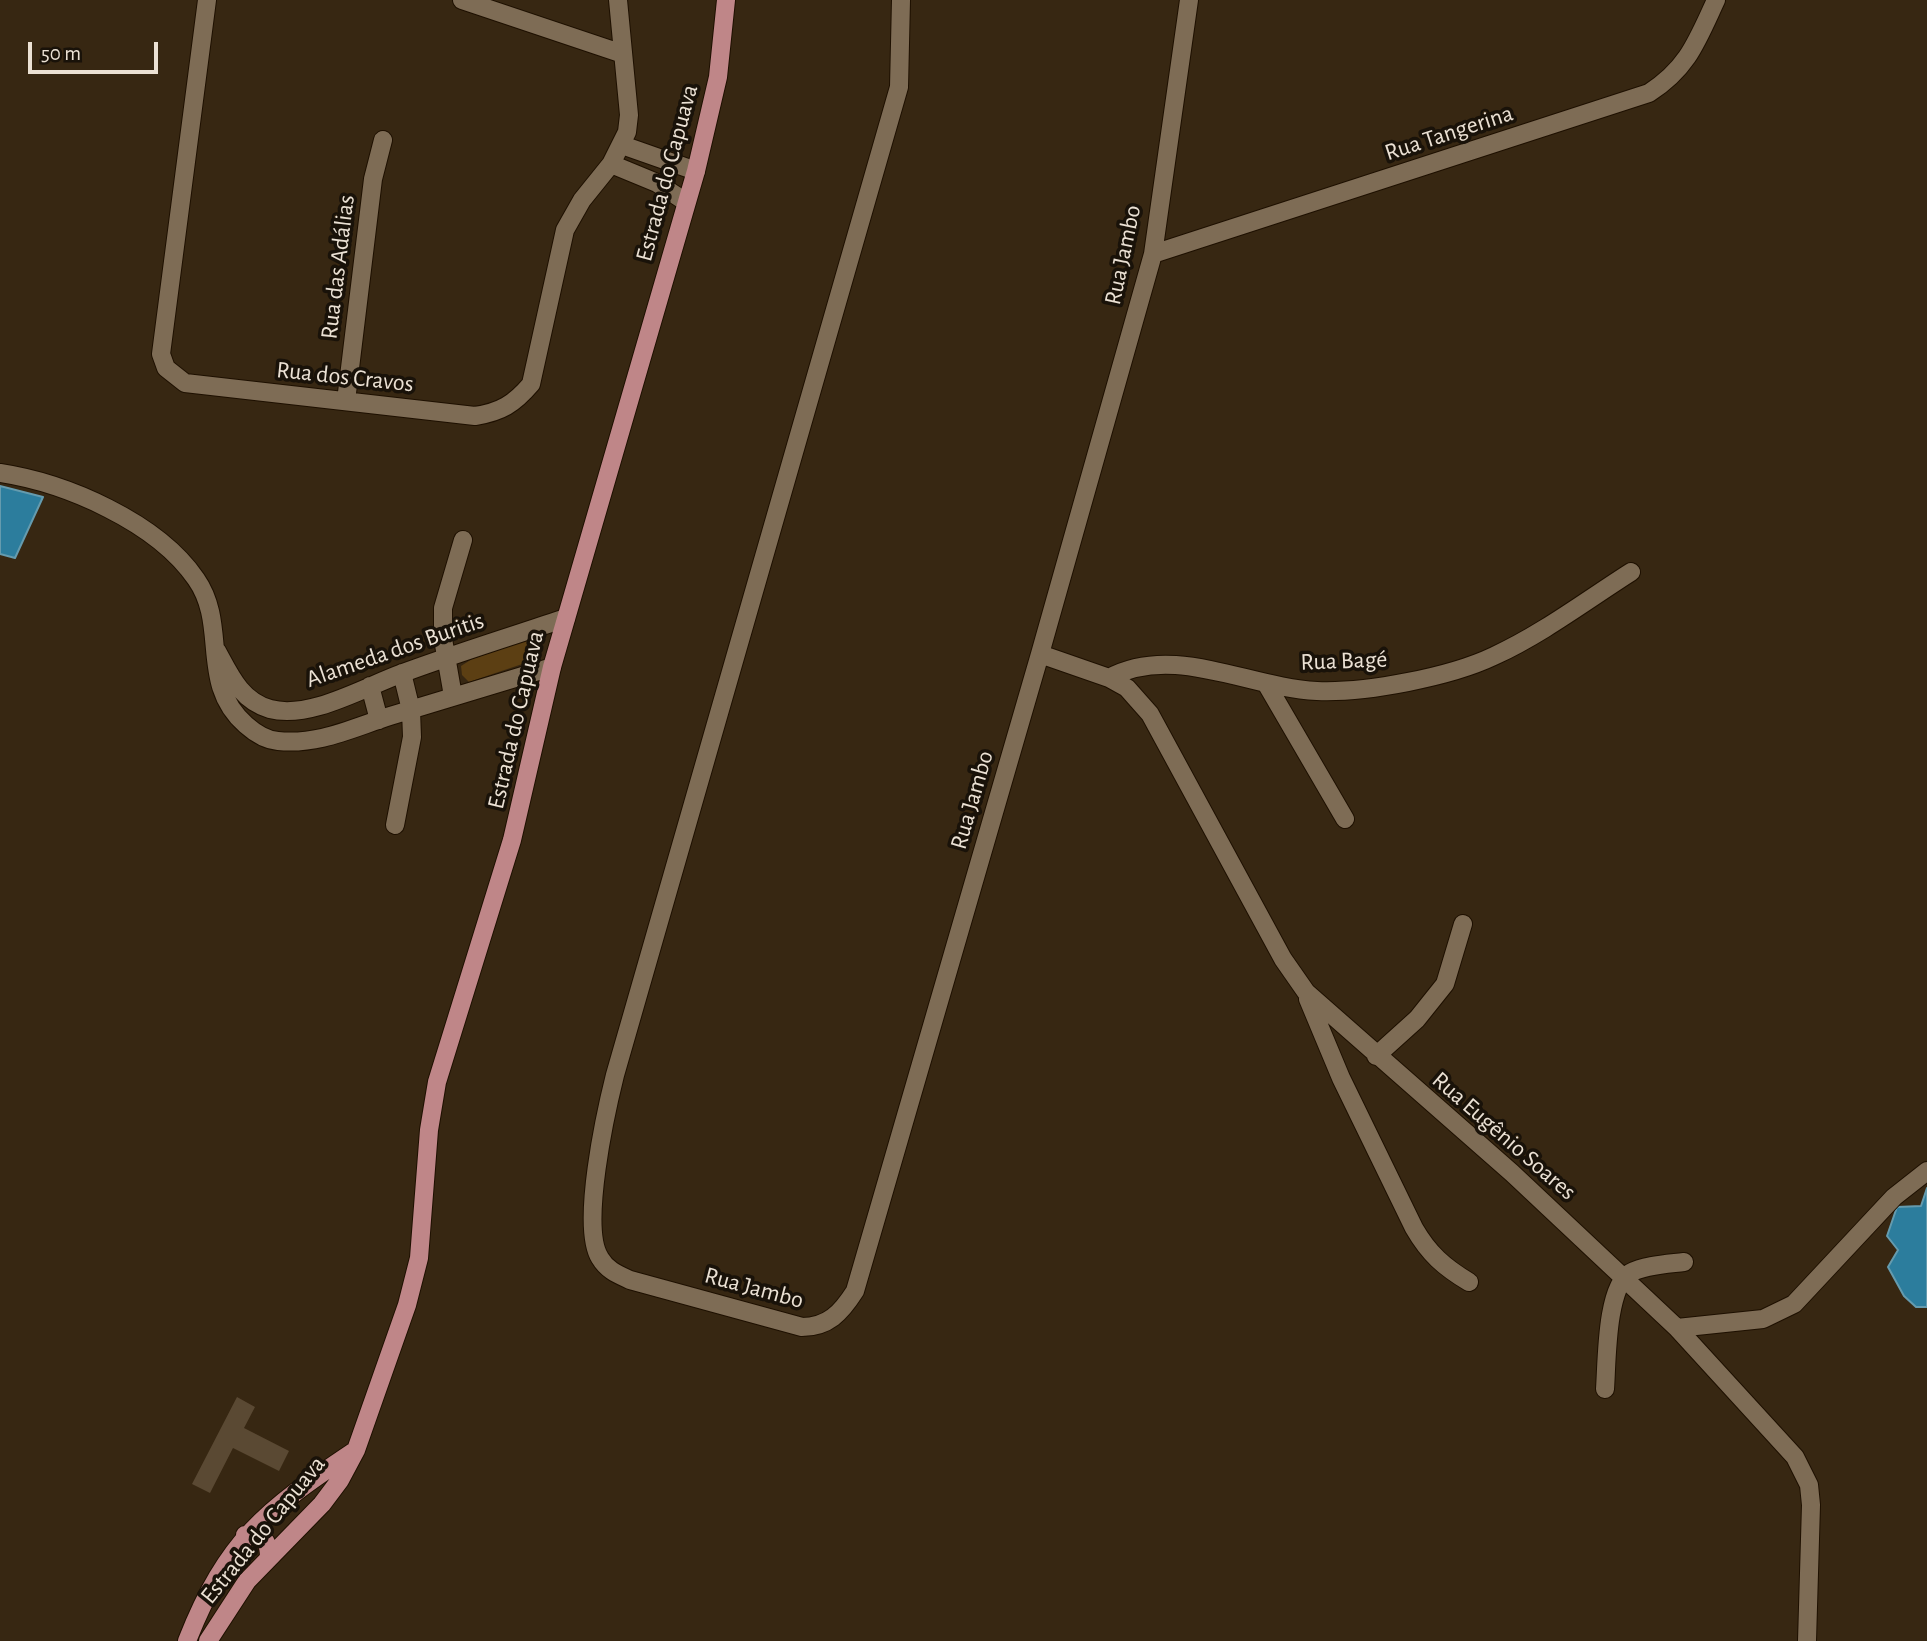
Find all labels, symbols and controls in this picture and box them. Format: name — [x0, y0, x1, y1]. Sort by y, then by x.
scale bar — [32, 28, 161, 72]
text: 50 m — [41, 43, 81, 64]
street label: Estrada do Capuava — [630, 81, 704, 265]
street label: Rua Tangerina — [1381, 99, 1517, 167]
street label: Rua das Adálias — [315, 193, 361, 341]
street label: Rua Jambo — [1098, 202, 1148, 308]
street label: Rua dos Cravos — [275, 355, 415, 399]
street label: Alameda dos Buritis — [302, 606, 488, 694]
street label: Estrada do Capuava — [481, 628, 551, 812]
street label: Rua Bagé — [1300, 645, 1388, 677]
street label: Rua Jambo — [944, 747, 1000, 853]
street label: Rua Eugênio Soares — [1426, 1066, 1582, 1206]
street label: Rua Jambo — [701, 1261, 807, 1315]
street label: Estrada do Capuava — [195, 1450, 331, 1610]

